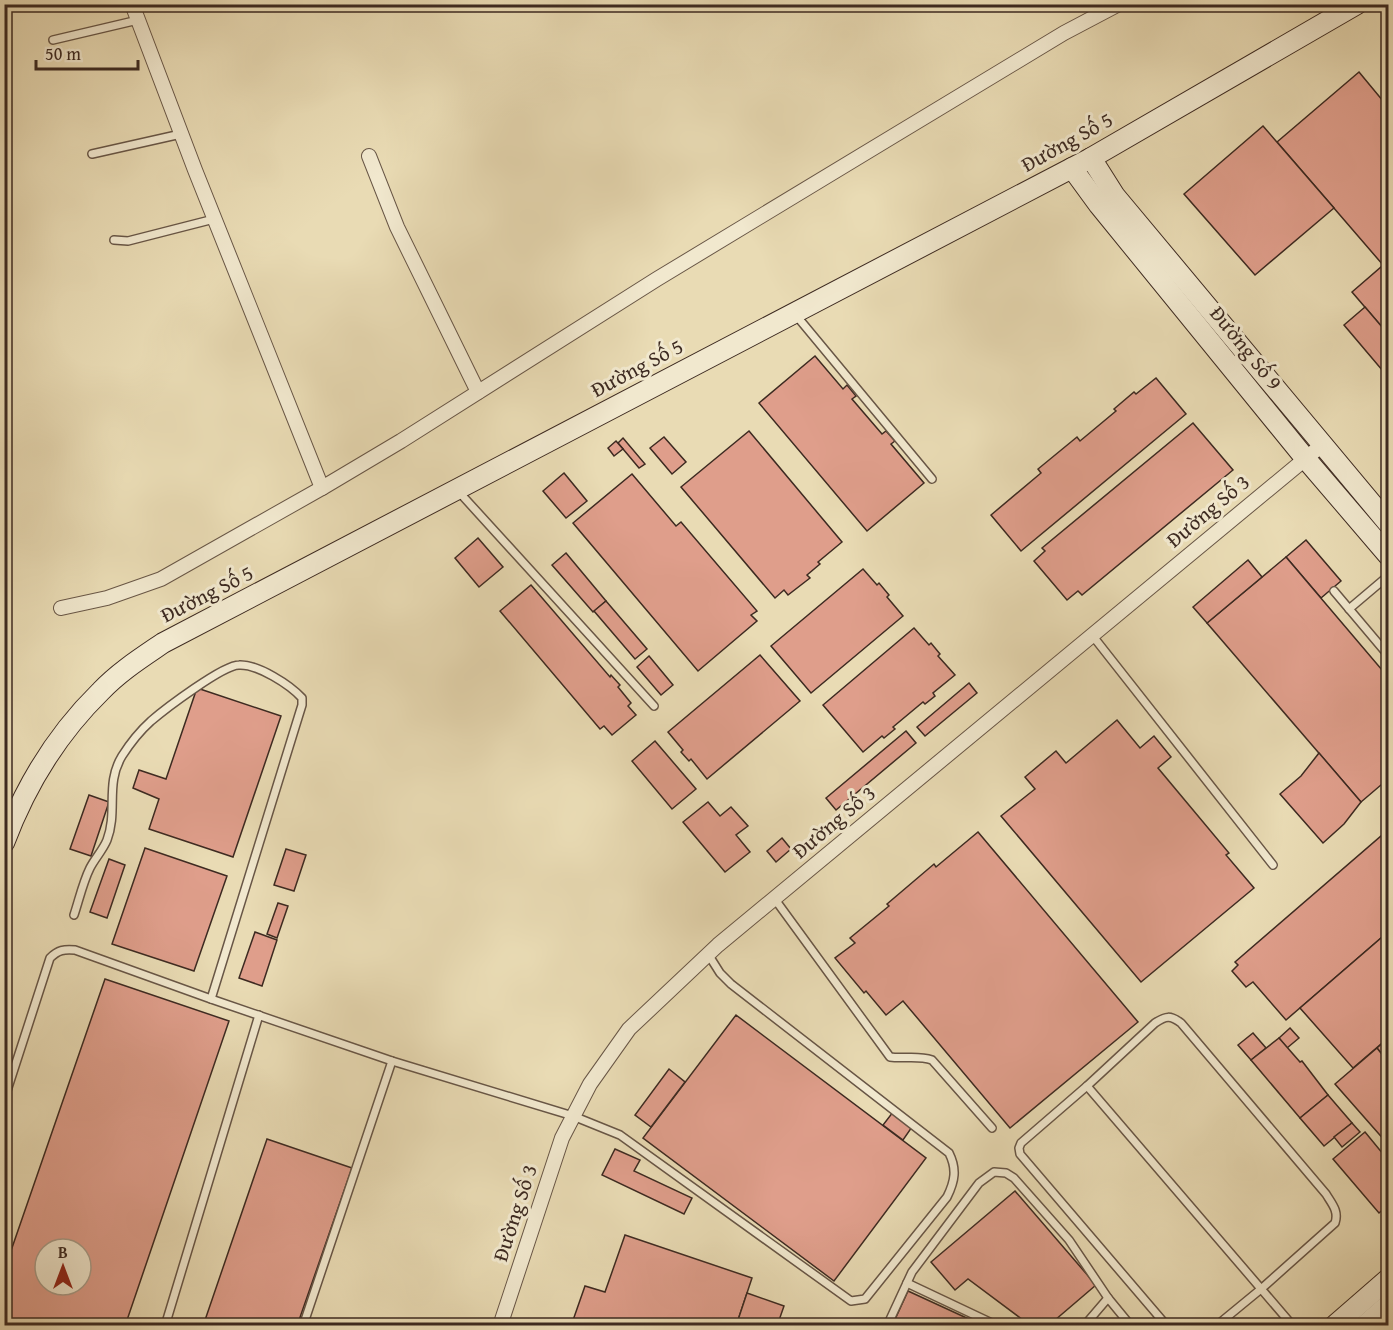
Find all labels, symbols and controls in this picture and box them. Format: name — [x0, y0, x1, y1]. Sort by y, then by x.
scale bar — [36, 33, 138, 71]
text: 50 m — [45, 40, 81, 67]
street label: Đường Số 5 — [1015, 104, 1118, 179]
street label: Đường Số 9 — [1203, 299, 1290, 396]
street label: Đường Số 5 — [585, 330, 688, 405]
street label: Đường Số 3 — [1159, 467, 1256, 555]
street label: Đường Số 5 — [155, 557, 258, 630]
street label: Đường Số 3 — [785, 778, 882, 866]
street label: Đường Số 3 — [484, 1160, 545, 1265]
north arrow — [33, 1237, 93, 1297]
text: B — [58, 1240, 68, 1264]

